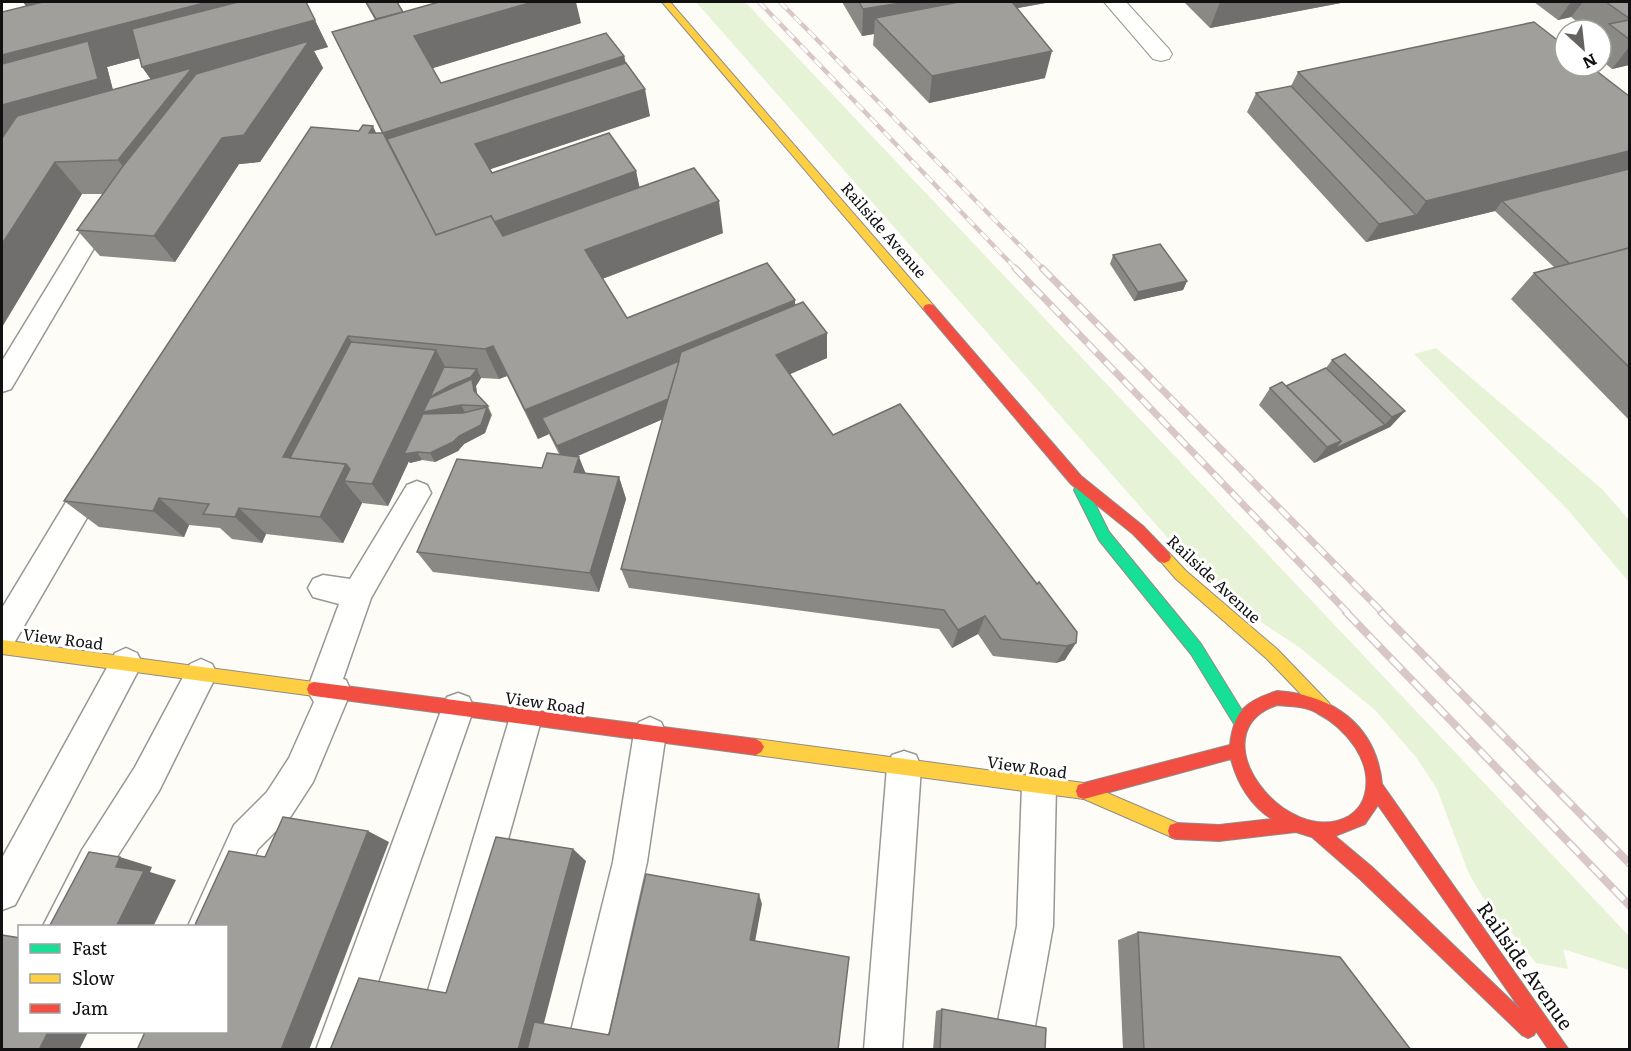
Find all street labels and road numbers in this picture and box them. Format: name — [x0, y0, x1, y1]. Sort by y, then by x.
street label: Railside Avenue — [836, 176, 933, 283]
street label: Railside Avenue — [1162, 528, 1267, 628]
street label: View Road — [22, 621, 105, 655]
street label: View Road — [503, 685, 587, 720]
street label: View Road — [985, 749, 1069, 784]
street label: Railside Avenue — [1471, 895, 1582, 1035]

